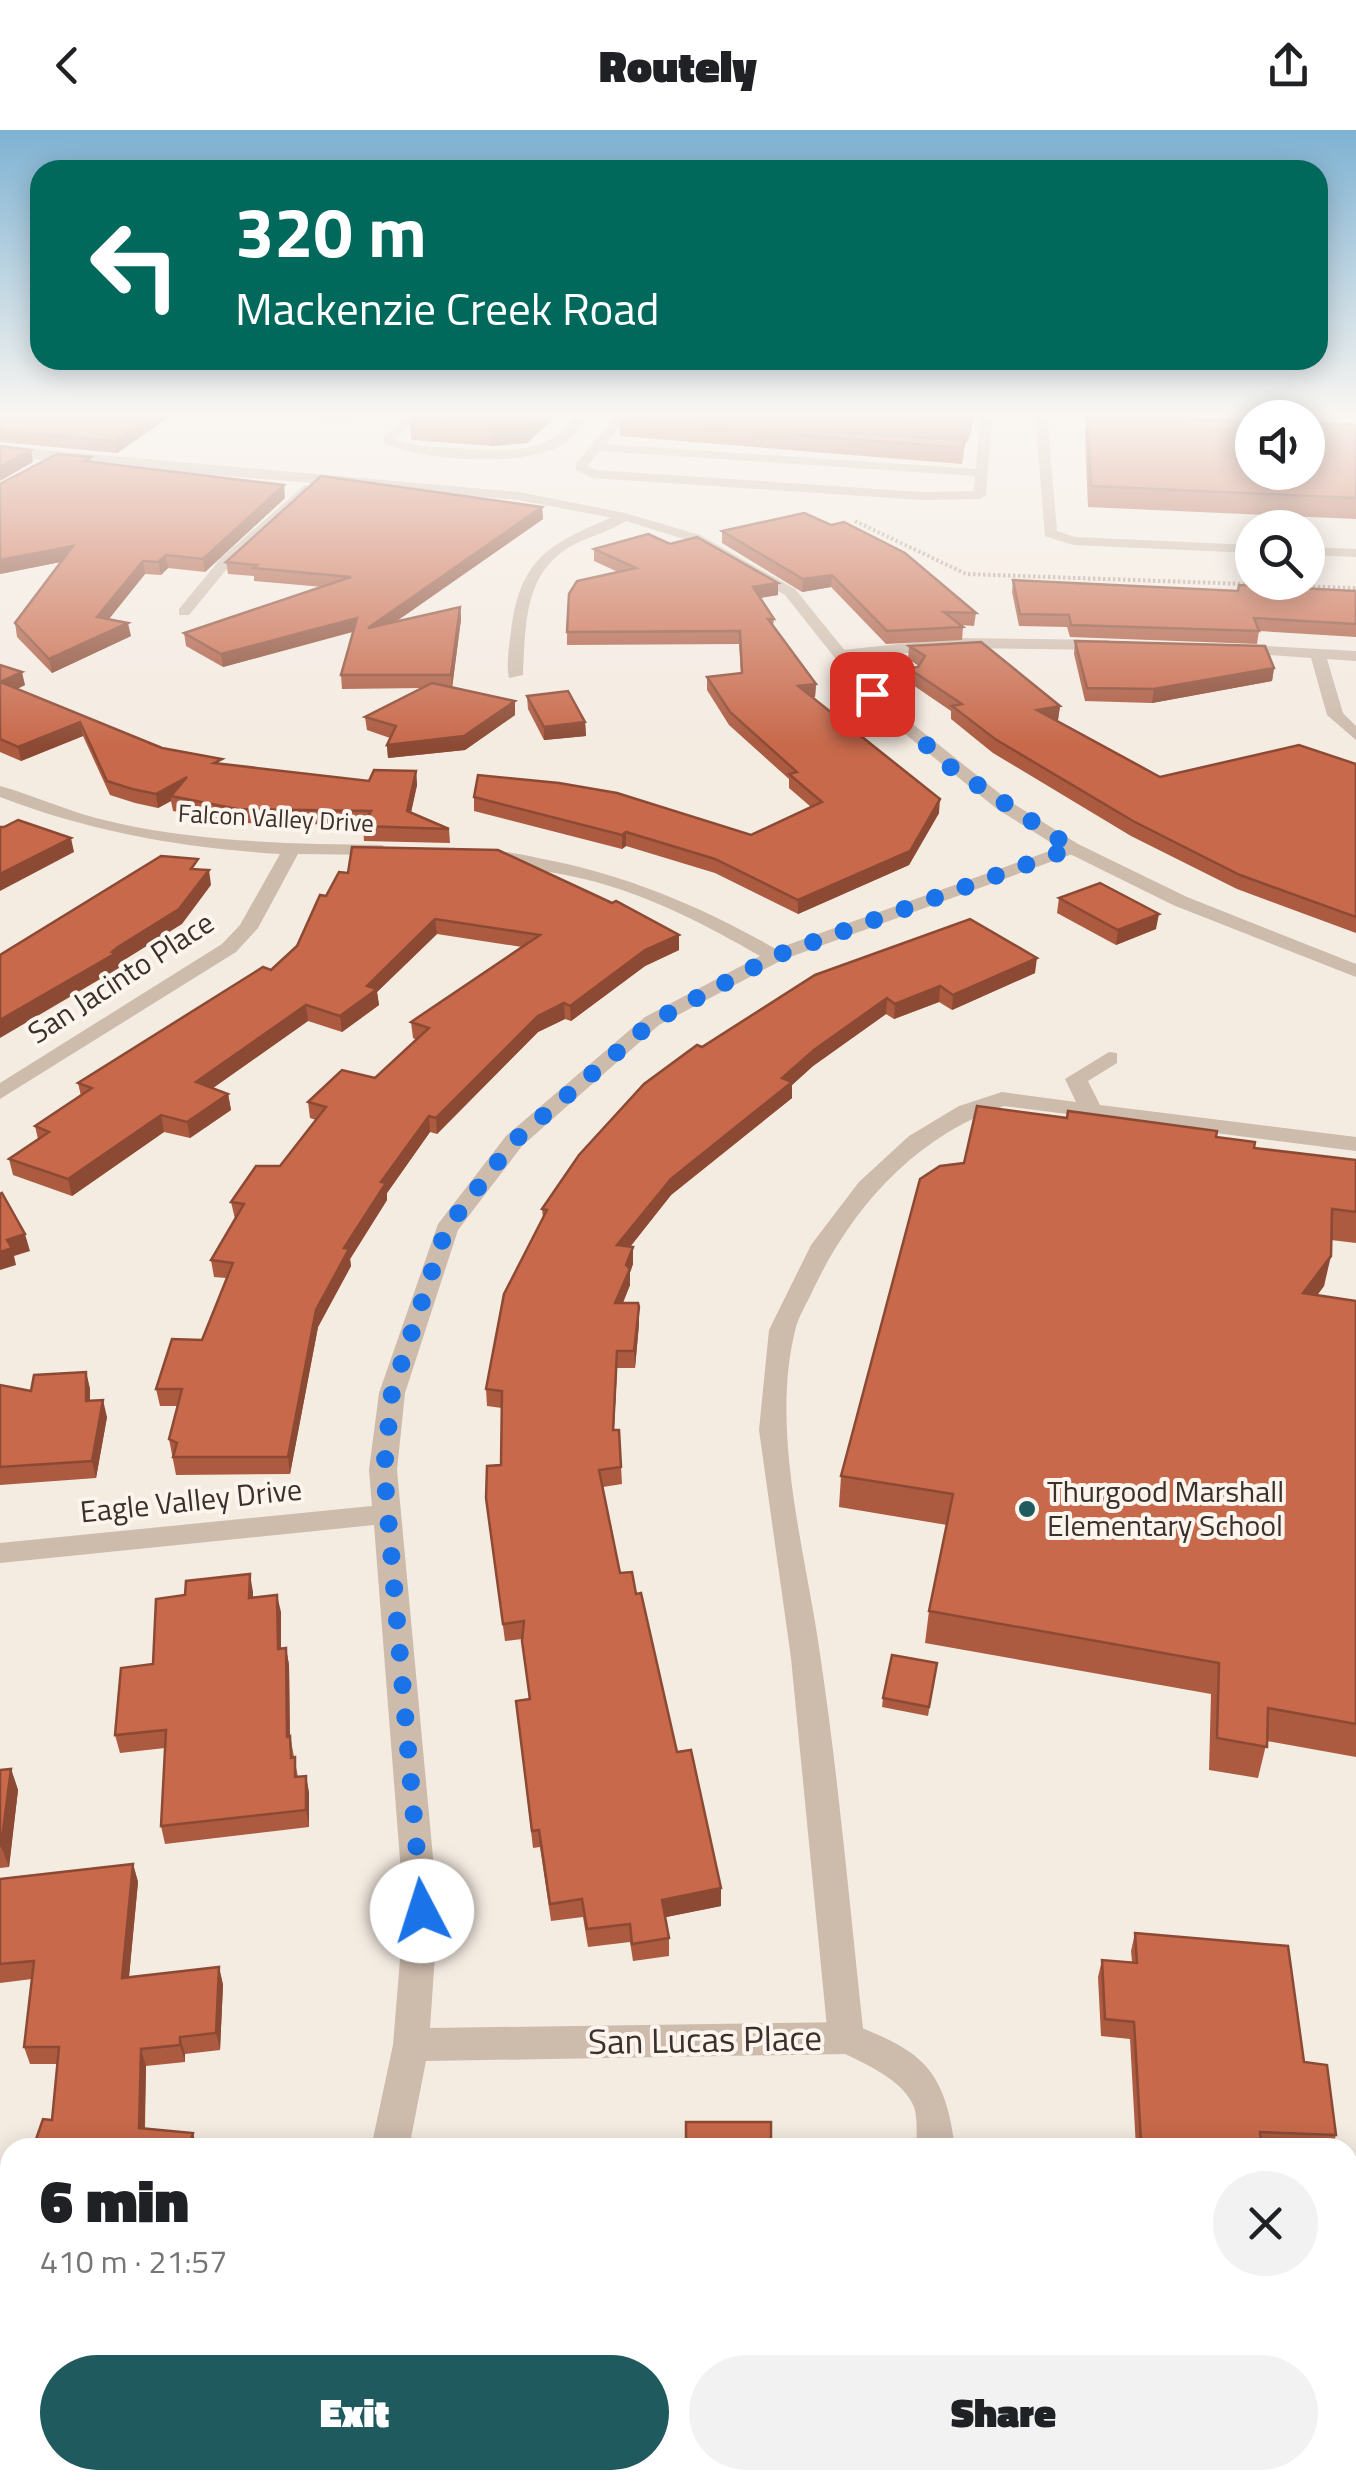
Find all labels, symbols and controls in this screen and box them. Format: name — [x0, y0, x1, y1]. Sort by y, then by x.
text: Routely — [599, 31, 757, 99]
icon: back — [40, 38, 95, 93]
icon: share — [1261, 38, 1316, 93]
text: 320 m — [235, 178, 427, 284]
icon: left — [70, 200, 200, 330]
text: Mackenzie Creek Road — [235, 274, 660, 342]
map controls — [1235, 400, 1325, 600]
button: sound — [1235, 400, 1325, 490]
button: search — [1235, 510, 1325, 600]
pin — [830, 652, 915, 737]
icon: arrive — [845, 667, 900, 722]
street label: Falcon Valley Drive — [177, 794, 375, 842]
street label: San Jacinto Place — [18, 900, 223, 1055]
street label: Eagle Valley Drive — [78, 1465, 304, 1535]
place label: Thurgood Marshall Elementary School — [1047, 1468, 1284, 1548]
marker: Thurgood Marshall Elementary School — [1016, 1498, 1038, 1520]
position arrow — [370, 1859, 474, 1963]
street label: San Lucas Place — [588, 2010, 822, 2068]
text: 6 min — [40, 2154, 189, 2245]
button: close — [1213, 2171, 1318, 2276]
text: 410 m · 21:57 — [40, 2237, 227, 2285]
button: Exit — [40, 2355, 669, 2470]
button: Share — [689, 2355, 1318, 2470]

